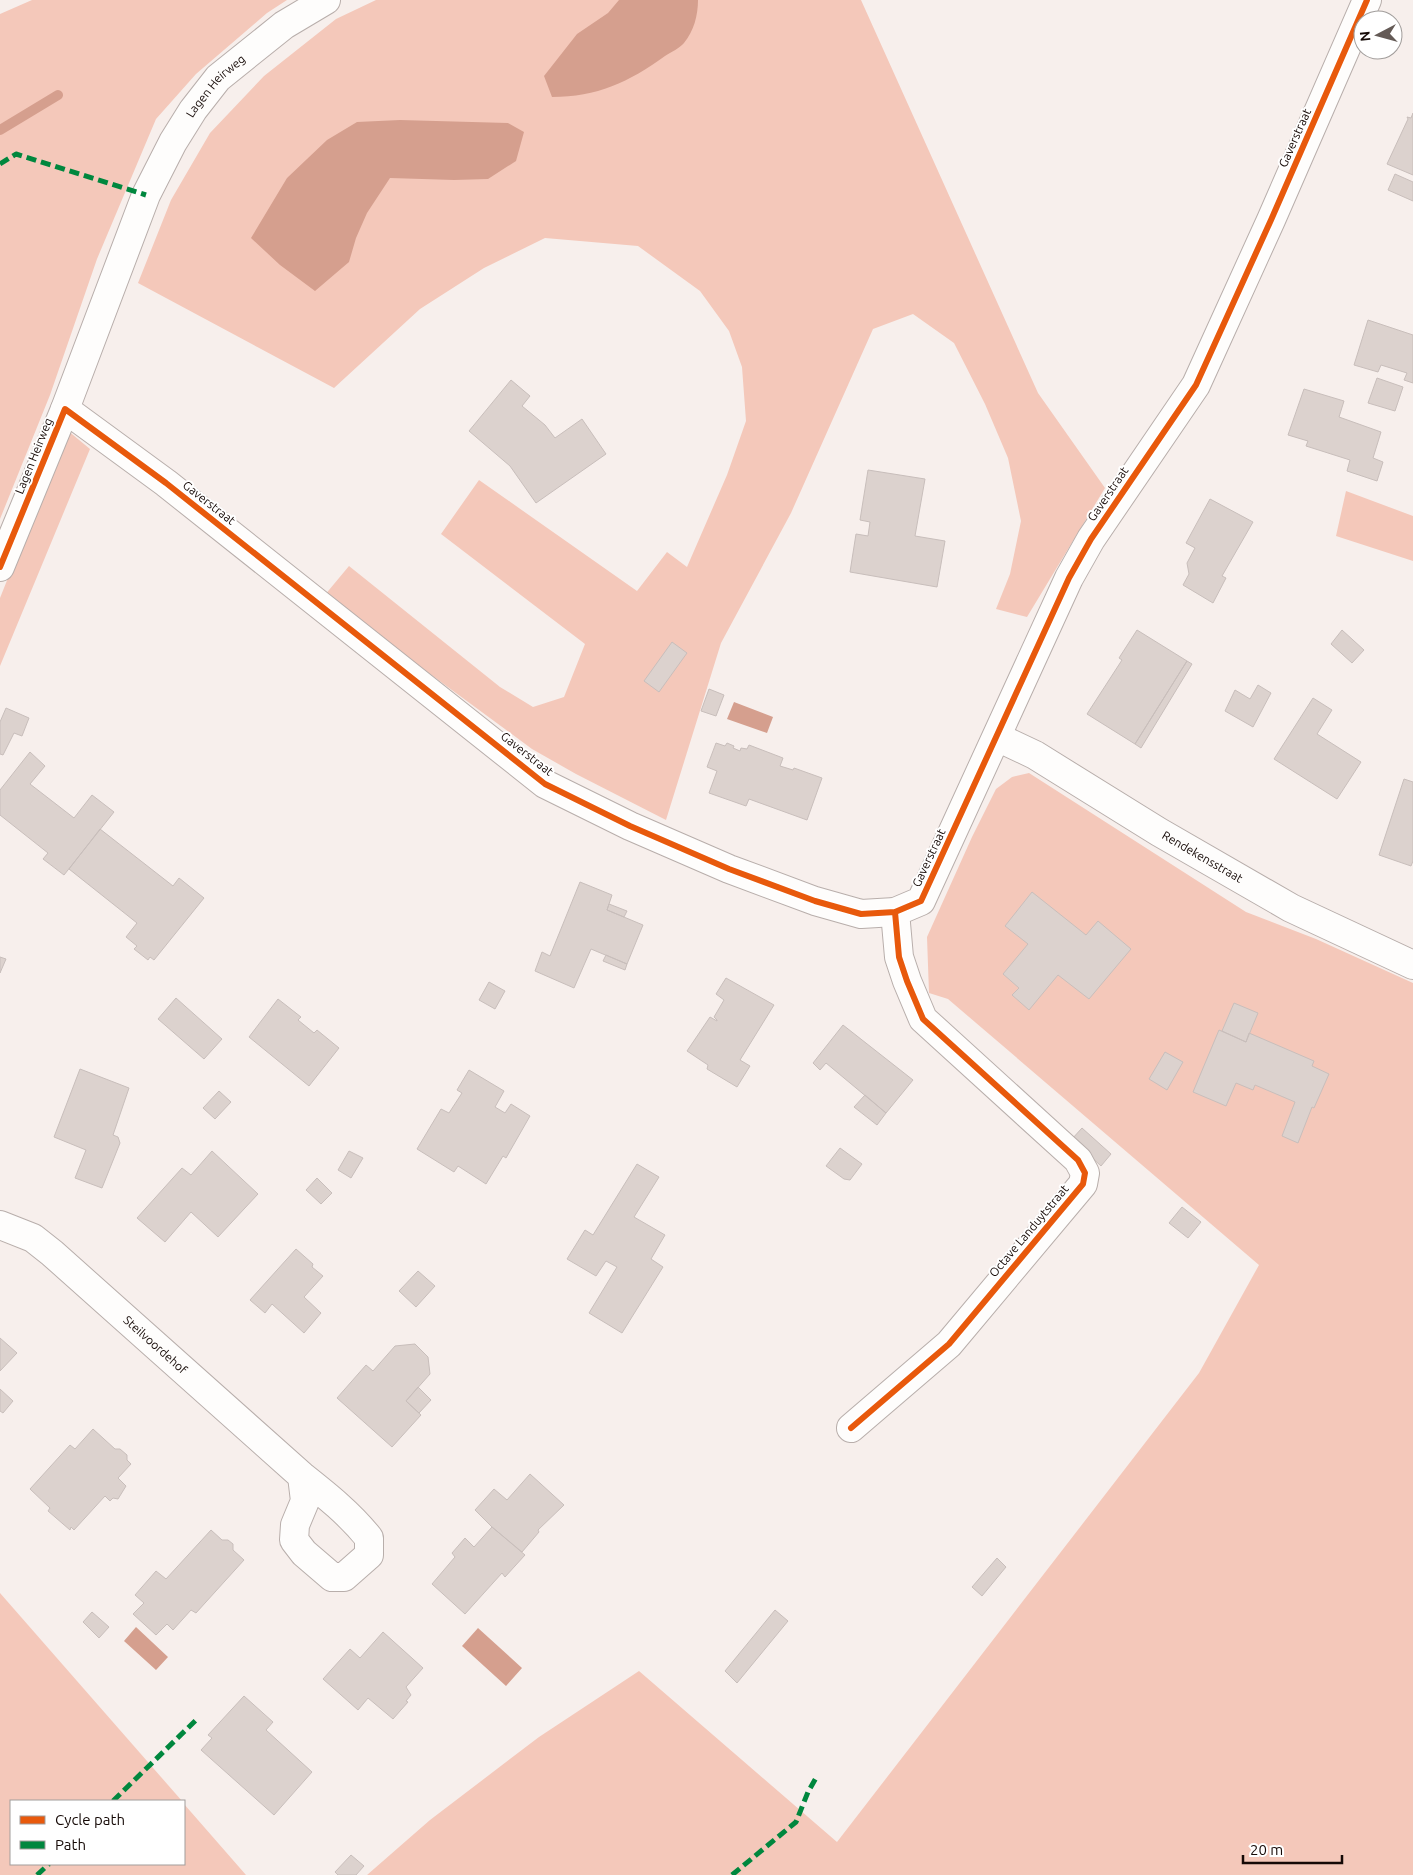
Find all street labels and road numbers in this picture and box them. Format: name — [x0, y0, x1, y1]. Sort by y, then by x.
street label: Lagen Heirweg — [183, 52, 247, 119]
street label: Gaverstraat — [1276, 106, 1313, 169]
street label: Lagen Heirweg — [12, 416, 55, 496]
street label: Gaverstraat — [1085, 464, 1131, 523]
street label: Gaverstraat — [181, 478, 238, 527]
street label: Gaverstraat — [499, 729, 556, 778]
street label: Gaverstraat — [909, 826, 948, 889]
street label: Rendekensstraat — [1160, 828, 1245, 885]
street label: Octave Landuytstraat — [986, 1182, 1071, 1279]
street label: Steilvoordehof — [121, 1313, 190, 1377]

